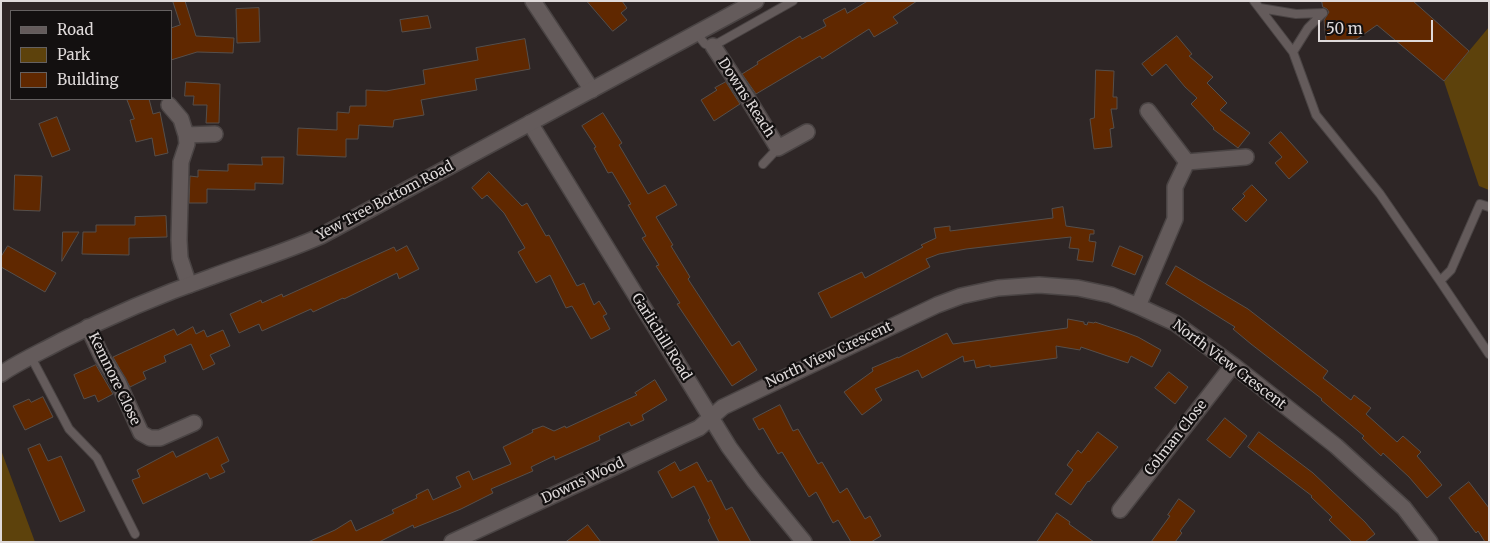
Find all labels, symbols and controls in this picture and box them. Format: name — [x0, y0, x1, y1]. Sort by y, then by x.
legend — [10, 10, 172, 100]
scale bar — [1320, 10, 1435, 42]
text: 50 m — [1326, 19, 1363, 38]
text: Road — [57, 20, 93, 39]
text: Park — [57, 45, 90, 64]
street label: Downs Reach — [714, 55, 778, 141]
text: Building — [57, 70, 119, 89]
street label: Yew Tree Bottom Road — [314, 158, 456, 244]
street label: Garlichill Road — [628, 291, 694, 383]
street label: North View Crescent — [1169, 317, 1289, 413]
street label: North View Crescent — [763, 318, 895, 392]
street label: Kemnore Close — [84, 330, 144, 428]
street label: Colman Close — [1141, 397, 1211, 479]
street label: Downs Wood — [539, 455, 627, 507]

